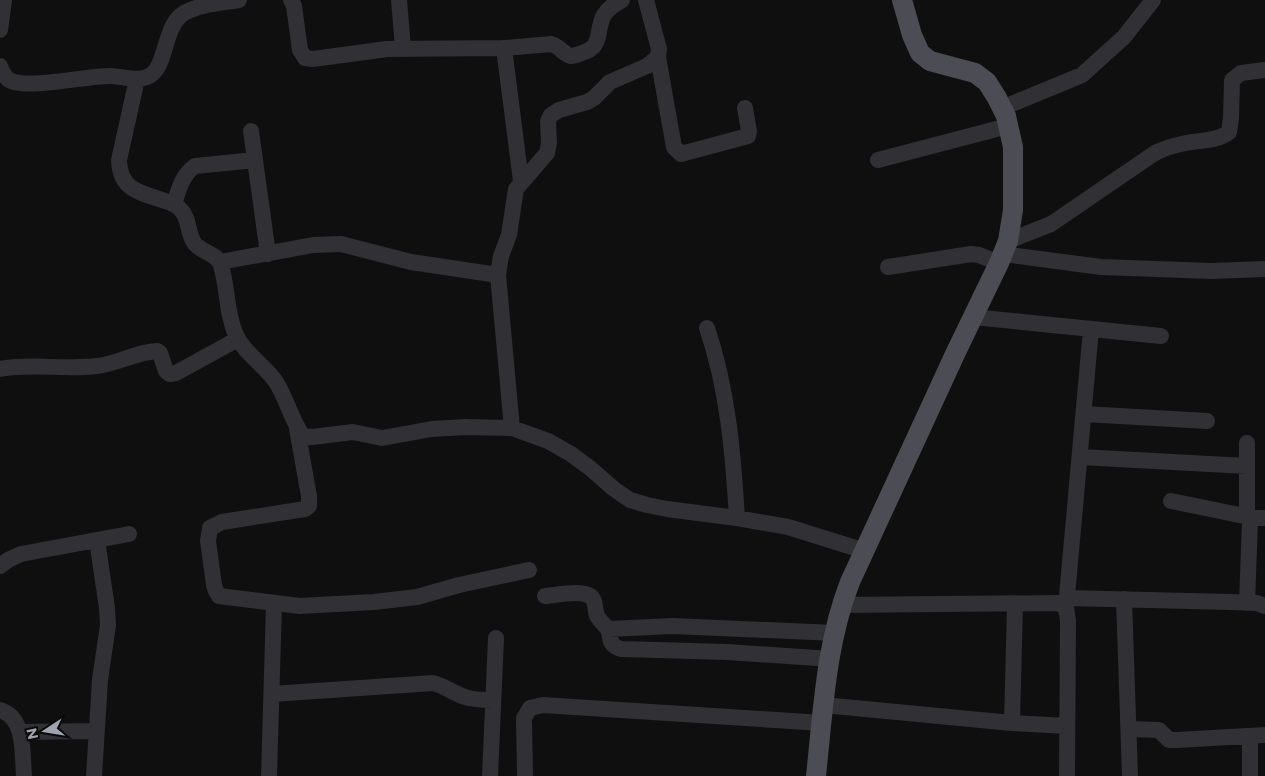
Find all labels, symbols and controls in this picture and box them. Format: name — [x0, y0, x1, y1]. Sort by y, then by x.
north arrow — [20, 706, 70, 756]
text: N — [22, 726, 42, 741]

